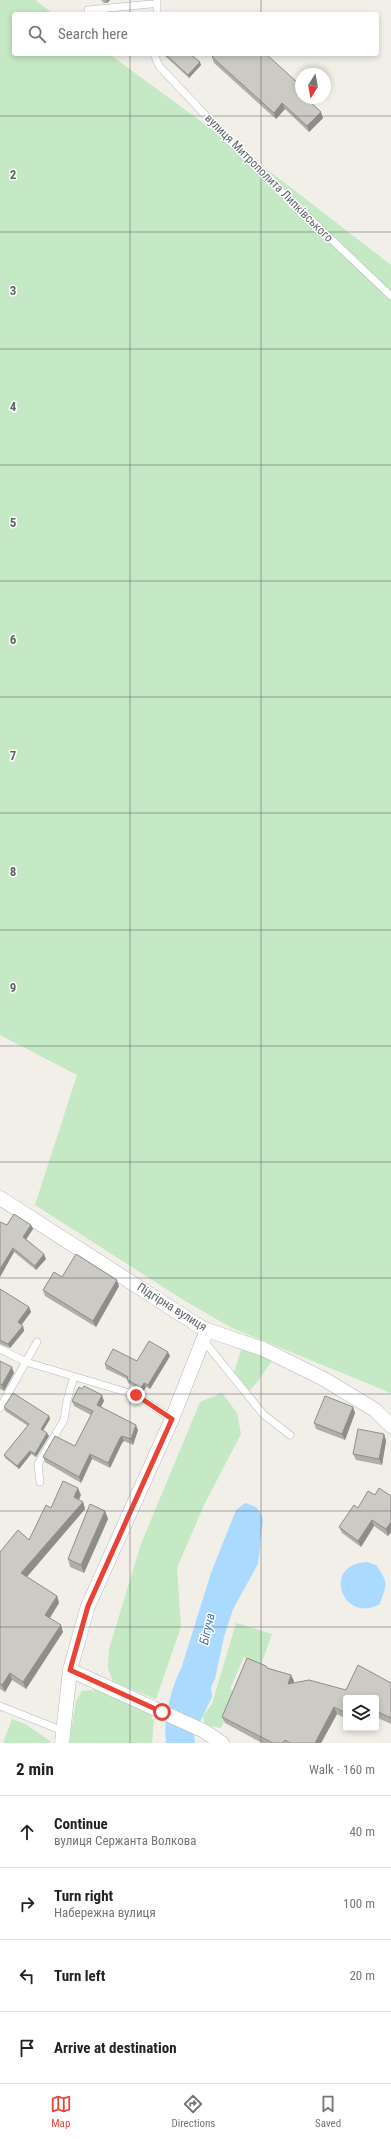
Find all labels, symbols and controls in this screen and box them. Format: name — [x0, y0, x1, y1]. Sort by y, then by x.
search box — [12, 12, 379, 56]
icon: search — [26, 23, 48, 45]
text: Search here — [58, 25, 128, 43]
north arrow — [295, 68, 331, 104]
street label: вулиця Митрополита Липківського — [202, 111, 336, 245]
text: 2 — [10, 167, 17, 182]
text: 3 — [10, 283, 16, 298]
text: 4 — [10, 399, 17, 414]
text: 5 — [10, 515, 17, 530]
text: 6 — [10, 632, 17, 647]
text: 7 — [10, 748, 17, 763]
text: 8 — [10, 864, 16, 879]
text: 9 — [10, 980, 16, 995]
street label: Підгірна вулиця — [135, 1280, 209, 1334]
route end — [127, 1386, 145, 1404]
water label: Бігуча — [196, 1612, 218, 1646]
map controls — [343, 1695, 379, 1731]
button: layers — [343, 1695, 379, 1731]
route start — [153, 1703, 171, 1721]
text: 2 min — [16, 1759, 54, 1779]
text: Walk · 160 m — [309, 1762, 375, 1777]
text: Continue — [54, 1815, 108, 1833]
icon: ahead — [16, 1821, 38, 1843]
text: 40 m — [349, 1824, 375, 1839]
text: вулиця Сержанта Волкова — [54, 1833, 196, 1848]
text: Turn right — [54, 1887, 113, 1905]
icon: right — [16, 1893, 38, 1915]
text: 100 m — [343, 1896, 375, 1911]
text: Набережна вулиця — [54, 1905, 156, 1920]
icon: left — [16, 1965, 38, 1987]
text: Turn left — [54, 1967, 105, 1985]
text: 20 m — [349, 1968, 375, 1983]
icon: arrive — [16, 2037, 38, 2059]
text: Arrive at destination — [54, 2039, 177, 2057]
tab: Map — [50, 2093, 72, 2130]
tab: Directions — [171, 2093, 215, 2130]
tab: Saved — [315, 2093, 341, 2130]

